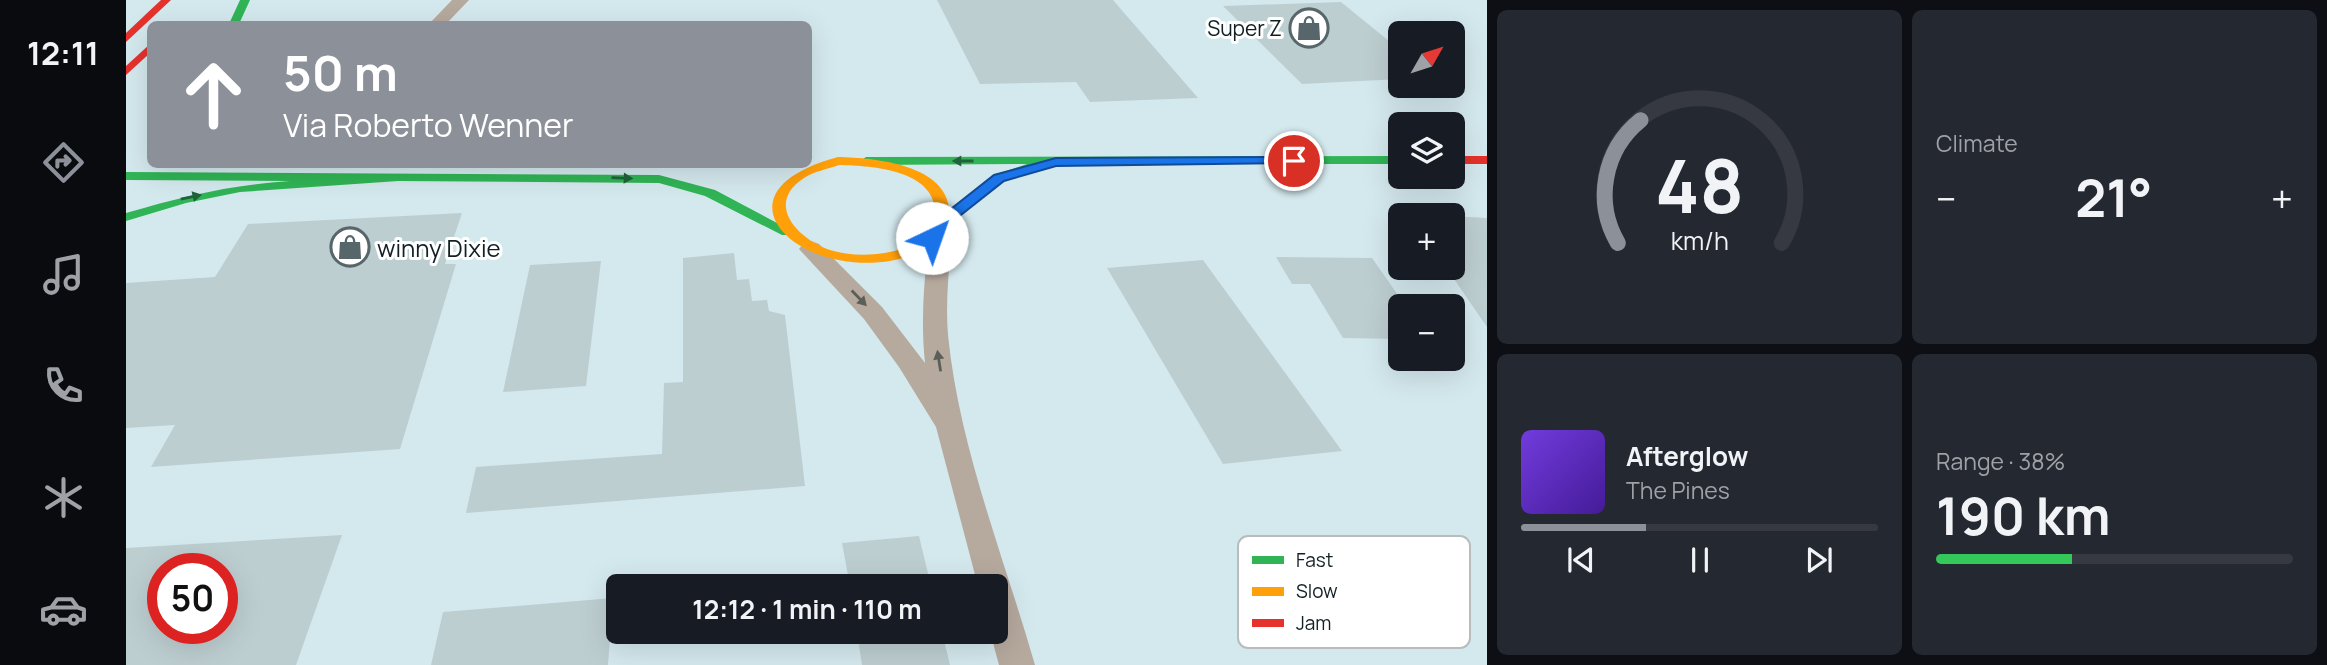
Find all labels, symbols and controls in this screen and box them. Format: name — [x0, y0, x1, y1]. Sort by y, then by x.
shop icon: Super Z — [1288, 7, 1330, 49]
place label: Super Z — [1207, 14, 1282, 42]
north arrow — [1388, 21, 1465, 98]
map controls — [1388, 21, 1465, 371]
text: 12:11 — [27, 31, 99, 75]
text: 50 m — [283, 39, 398, 106]
icon: ahead — [168, 49, 259, 140]
text: Via Roberto Wenner — [283, 103, 574, 147]
button: layers — [1388, 112, 1465, 189]
text: Climate — [1936, 127, 2018, 159]
pin — [1264, 131, 1324, 191]
text: 48 — [1655, 135, 1744, 235]
icon: directions — [39, 138, 88, 187]
icon: arrive — [1275, 142, 1313, 180]
one-way arrow — [952, 155, 974, 167]
text: 21° — [2075, 162, 2152, 233]
one-way arrow — [611, 172, 633, 183]
text: − — [1936, 172, 1957, 224]
text: + — [2271, 172, 2293, 224]
one-way arrow — [180, 191, 202, 202]
position arrow — [895, 201, 969, 275]
button: + — [1388, 203, 1465, 280]
text: km/h — [1670, 223, 1729, 258]
shop icon: winny Dixie — [329, 226, 371, 268]
place label: winny Dixie — [377, 231, 501, 264]
icon: music — [39, 250, 88, 299]
one-way arrow — [850, 290, 867, 307]
button: − — [1388, 294, 1465, 371]
one-way arrow — [933, 350, 944, 372]
icon: phone — [39, 361, 88, 410]
text: Afterglow — [1626, 438, 1748, 474]
text: Range · 38% — [1936, 445, 2065, 477]
icon: climate — [39, 473, 88, 522]
text: The Pines — [1626, 474, 1730, 506]
text: 190 km — [1936, 480, 2110, 551]
legend — [1238, 536, 1470, 648]
icon: previous — [1562, 541, 1600, 579]
icon: pause — [1681, 541, 1719, 579]
icon: next — [1800, 541, 1838, 579]
text: Fast — [1296, 547, 1333, 573]
speed limit sign: 50 — [147, 553, 238, 644]
text: Slow — [1296, 578, 1338, 604]
icon: car — [39, 585, 88, 634]
text: 12:12 · 1 min · 110 m — [692, 591, 922, 627]
text: Jam — [1296, 610, 1331, 636]

